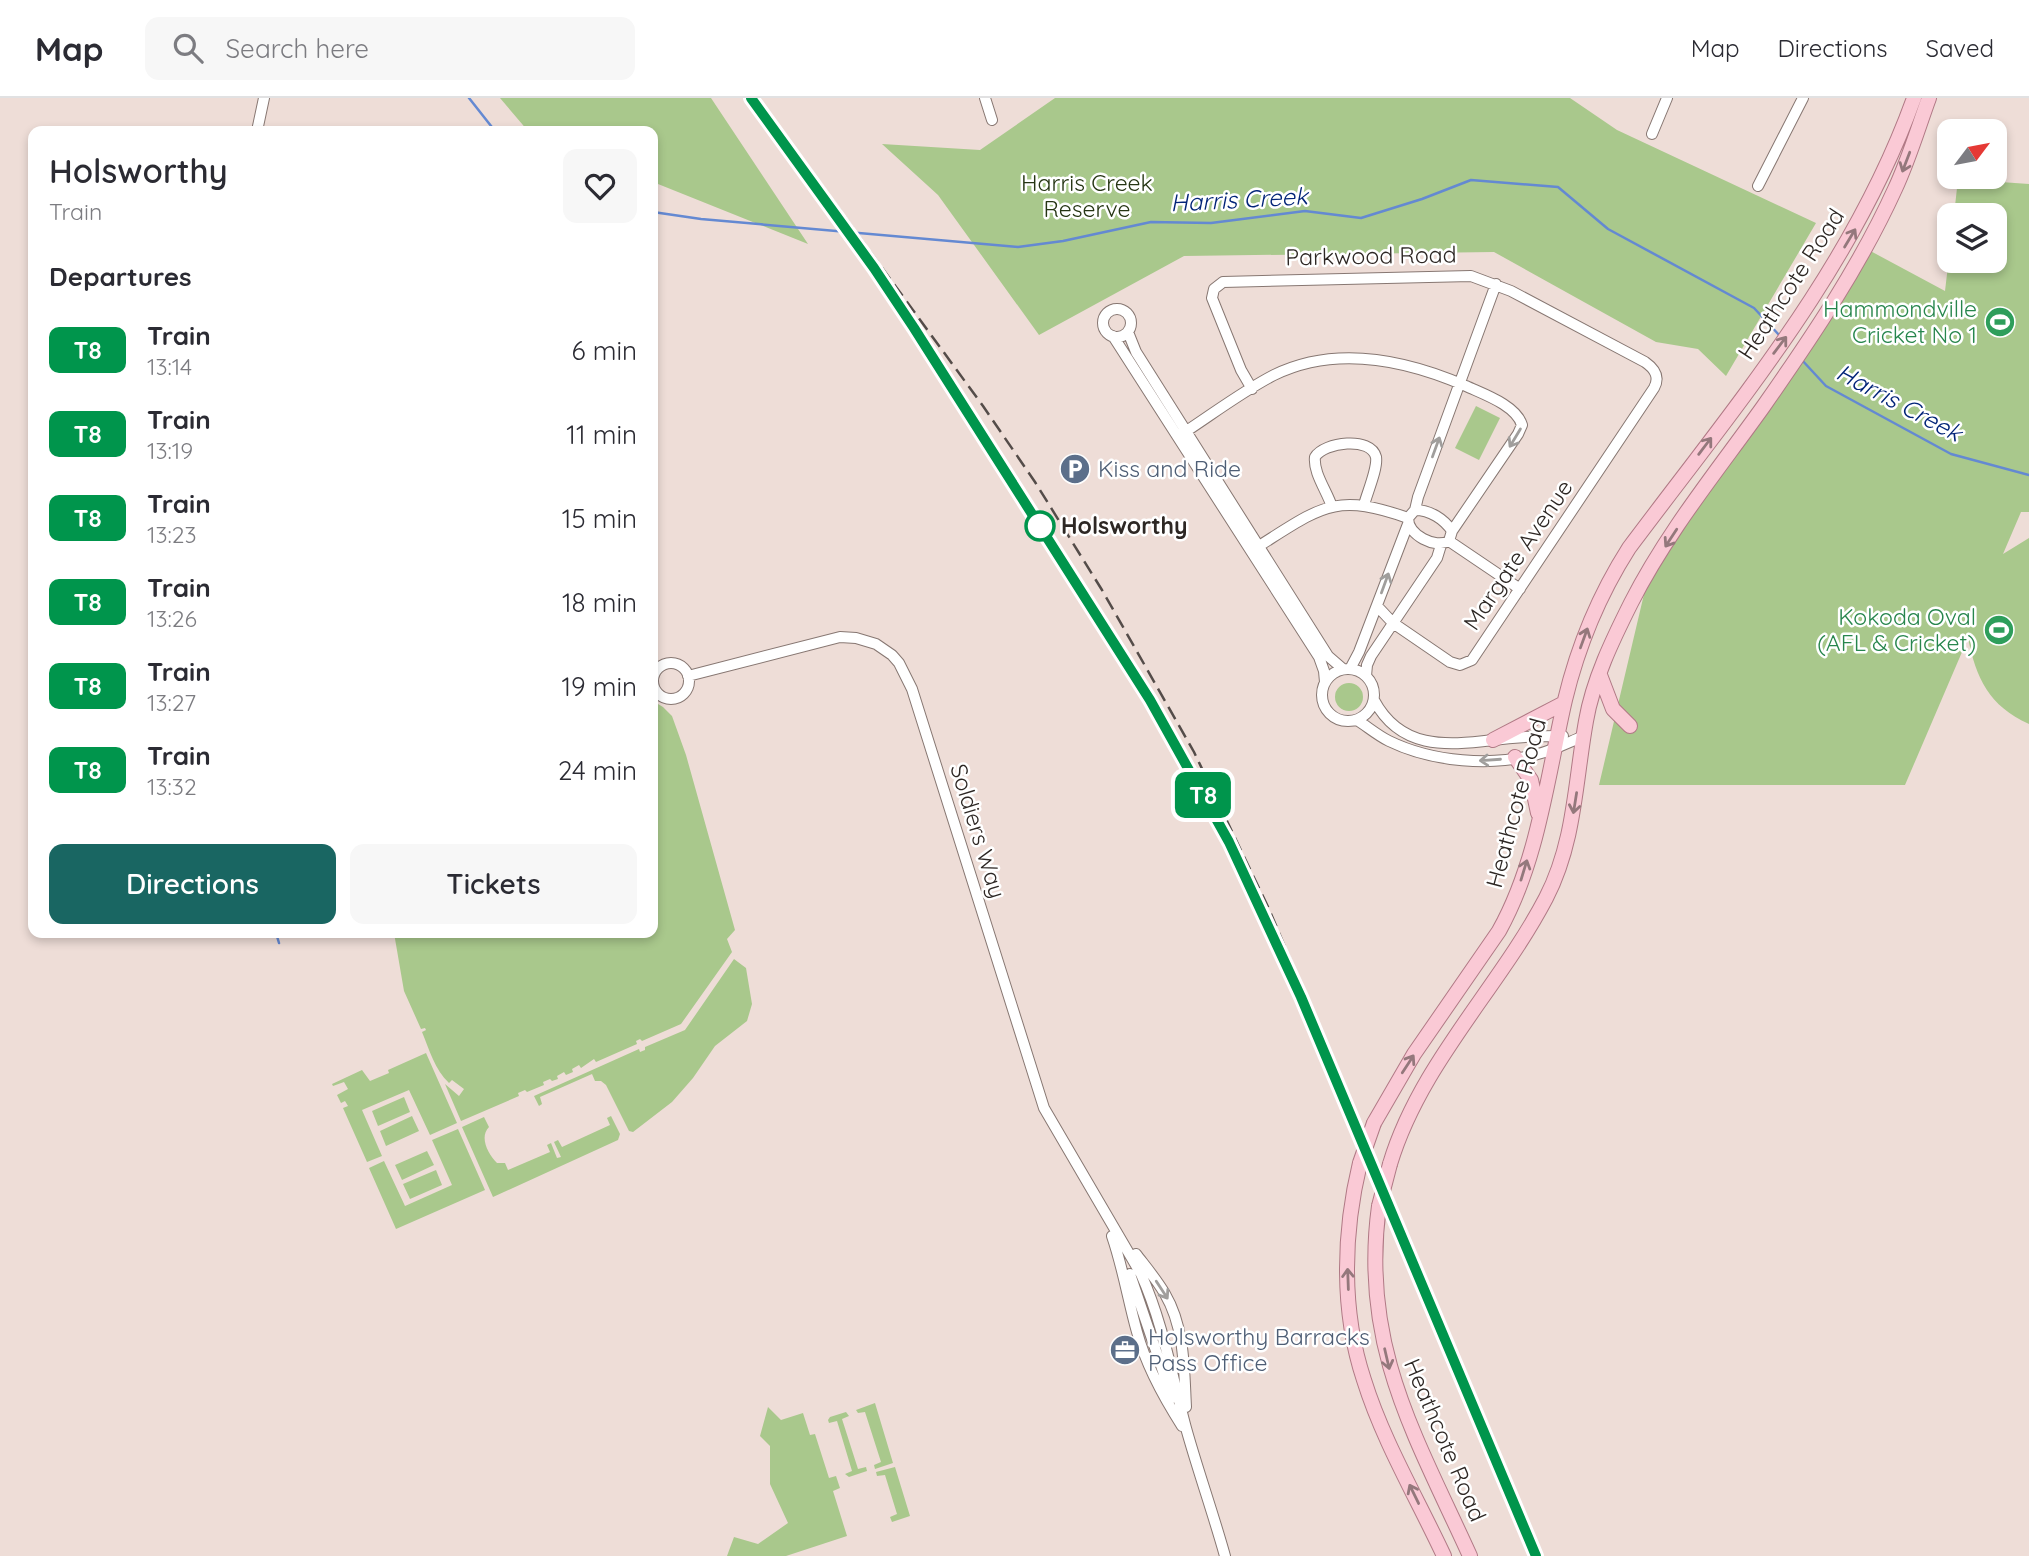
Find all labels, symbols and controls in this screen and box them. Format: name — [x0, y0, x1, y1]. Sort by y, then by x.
search box — [145, 17, 635, 80]
text: Map — [35, 28, 103, 69]
icon: search — [169, 29, 207, 67]
text: Search here — [225, 32, 369, 65]
text: Map — [1691, 33, 1740, 63]
text: Directions — [1778, 33, 1888, 63]
text: Saved — [1926, 33, 1994, 63]
north arrow — [1937, 119, 2007, 189]
map controls — [1937, 119, 2007, 273]
button: heart — [563, 149, 637, 223]
text: Holsworthy — [49, 150, 228, 191]
one-way arrow — [1899, 151, 1912, 173]
park label: Harris Creek Reserve — [1021, 168, 1153, 223]
water label: Harris Creek — [1169, 180, 1311, 218]
text: Train — [49, 197, 102, 226]
street label: Heathcote Road — [1731, 203, 1850, 365]
button: layers — [1937, 203, 2007, 273]
one-way arrow — [1843, 228, 1857, 248]
street label: Parkwood Road — [1285, 240, 1457, 271]
text: Departures — [49, 260, 192, 293]
place label: Hammondville Cricket No 1 — [1823, 294, 1977, 349]
sports icon: Hammondville Cricket No 1 — [1983, 305, 2017, 339]
text: Train — [147, 319, 211, 352]
text: 6 min — [572, 334, 637, 367]
text: T8 — [73, 335, 102, 365]
one-way arrow — [1773, 336, 1788, 355]
text: 13:14 — [147, 352, 192, 381]
water label: Harris Creek — [1832, 357, 1969, 449]
text: Train — [147, 403, 211, 436]
text: 11 min — [566, 418, 637, 451]
text: T8 — [73, 419, 102, 449]
one-way arrow — [1508, 428, 1522, 448]
text: 13:19 — [147, 436, 193, 465]
one-way arrow — [1431, 436, 1443, 458]
one-way arrow — [1697, 437, 1712, 456]
parking icon: Kiss and Ride — [1058, 452, 1092, 486]
place label: Kiss and Ride — [1098, 454, 1241, 483]
street label: Margate Avenue — [1457, 474, 1579, 635]
text: Train — [147, 487, 211, 520]
text: 15 min — [562, 502, 637, 535]
text: T8 — [73, 503, 102, 533]
marker: Holsworthy — [1025, 511, 1055, 541]
place label: Holsworthy — [1061, 511, 1187, 540]
text: 13:23 — [147, 520, 197, 549]
one-way arrow — [1664, 528, 1678, 547]
text: Train — [147, 571, 211, 604]
one-way arrow — [1380, 573, 1392, 595]
text: 18 min — [562, 586, 637, 619]
text: T8 — [73, 587, 102, 617]
place label: Kokoda Oval (AFL & Cricket) — [1817, 602, 1976, 657]
text: 13:26 — [147, 604, 197, 633]
sports icon: Kokoda Oval (AFL & Cricket) — [1982, 613, 2016, 647]
one-way arrow — [1579, 627, 1591, 649]
text: Train — [147, 655, 211, 688]
text: 19 min — [561, 670, 637, 703]
text: T8 — [73, 671, 102, 701]
text: 13:27 — [147, 688, 196, 717]
street label: Heathcote Road — [1479, 715, 1552, 891]
text: Train — [147, 739, 211, 772]
text: 24 min — [558, 754, 637, 787]
one-way arrow — [1479, 754, 1502, 767]
text: T8 — [73, 755, 102, 785]
street label: Soldiers Way — [944, 760, 1013, 901]
text: 13:32 — [147, 772, 197, 801]
line badge: T8 — [1172, 772, 1234, 818]
text: T8 — [1189, 780, 1217, 810]
one-way arrow — [1568, 791, 1581, 814]
button: Directions — [49, 844, 336, 924]
button: Tickets — [350, 844, 637, 924]
one-way arrow — [1519, 860, 1532, 882]
one-way arrow — [1400, 1055, 1415, 1074]
one-way arrow — [1341, 1268, 1355, 1291]
one-way arrow — [1155, 1280, 1169, 1300]
place label: Holsworthy Barracks Pass Office — [1148, 1322, 1370, 1377]
office icon: Holsworthy Barracks Pass Office — [1108, 1333, 1142, 1367]
one-way arrow — [1380, 1347, 1394, 1370]
street label: Heathcote Road — [1398, 1354, 1493, 1526]
one-way arrow — [1407, 1484, 1421, 1505]

